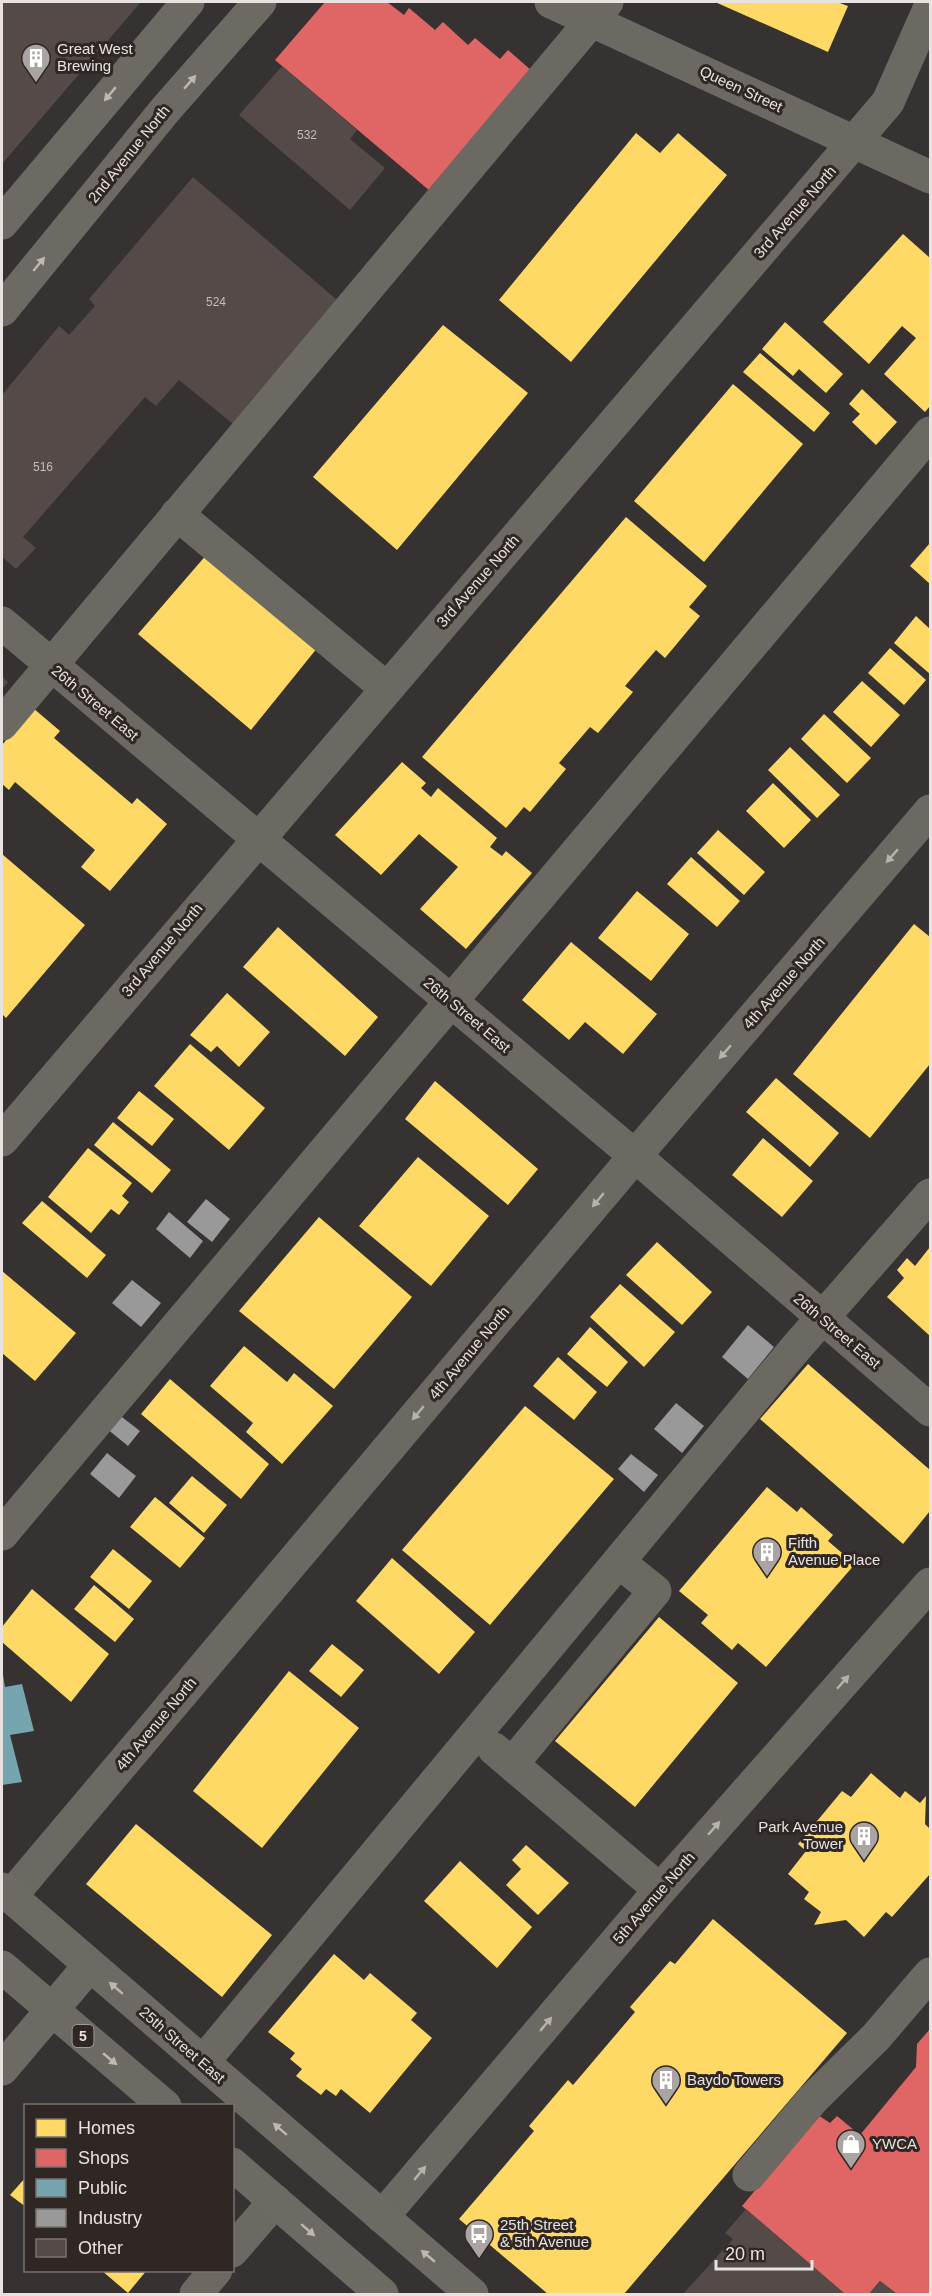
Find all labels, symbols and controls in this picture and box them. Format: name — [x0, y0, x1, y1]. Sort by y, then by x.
place label: Great West Brewing — [57, 40, 133, 74]
building icon: Great West Brewing — [20, 42, 52, 84]
street label: Queen Street — [697, 62, 786, 115]
one-way arrow — [183, 75, 196, 90]
one-way arrow — [103, 86, 116, 102]
street label: 2nd Avenue North — [84, 102, 173, 206]
house number: 532 — [297, 128, 317, 142]
street label: 3rd Avenue North — [750, 162, 839, 261]
one-way arrow — [32, 256, 45, 272]
house number: 524 — [206, 295, 226, 309]
house number: 516 — [33, 460, 53, 474]
street label: 3rd Avenue North — [433, 531, 522, 630]
street label: 26th Street East — [49, 662, 143, 744]
one-way arrow — [886, 848, 899, 864]
street label: 3rd Avenue North — [118, 900, 206, 1000]
street label: 4th Avenue North — [739, 933, 828, 1032]
street label: 26th Street East — [421, 974, 515, 1056]
one-way arrow — [718, 1044, 731, 1060]
one-way arrow — [592, 1192, 605, 1207]
street label: 26th Street East — [791, 1290, 885, 1372]
street label: 4th Avenue North — [425, 1303, 512, 1402]
one-way arrow — [412, 1405, 425, 1420]
place label: Fifth Avenue Place — [788, 1534, 880, 1568]
building icon: Fifth Avenue Place — [751, 1536, 783, 1578]
street label: 4th Avenue North — [112, 1674, 199, 1773]
one-way arrow — [836, 1675, 849, 1690]
place label: Park Avenue Tower — [758, 1818, 843, 1852]
building icon: Park Avenue Tower — [848, 1820, 880, 1862]
one-way arrow — [707, 1821, 720, 1836]
street label: 5th Avenue North — [609, 1848, 698, 1947]
one-way arrow — [109, 1982, 124, 1995]
street label: 25th Street East — [136, 2003, 229, 2087]
one-way arrow — [539, 2017, 552, 2032]
road number: 5 — [72, 2025, 94, 2047]
one-way arrow — [102, 2052, 117, 2065]
building icon: Baydo Towers — [650, 2064, 682, 2106]
place label: Baydo Towers — [687, 2071, 781, 2088]
legend — [24, 2104, 234, 2272]
text: Homes — [78, 2118, 135, 2138]
one-way arrow — [273, 2123, 288, 2136]
shop icon: YWCA — [835, 2128, 867, 2170]
place label: YWCA — [872, 2135, 917, 2152]
text: Shops — [78, 2148, 129, 2168]
one-way arrow — [413, 2166, 426, 2181]
text: Public — [78, 2178, 127, 2198]
text: Industry — [78, 2208, 142, 2228]
place label: 25th Street & 5th Avenue — [500, 2216, 589, 2250]
bus stop icon: 25th Street & 5th Avenue — [463, 2218, 495, 2260]
one-way arrow — [300, 2223, 315, 2236]
scale bar — [716, 2233, 812, 2271]
text: Other — [78, 2238, 123, 2258]
text: 20 m — [725, 2244, 765, 2264]
one-way arrow — [420, 2250, 436, 2263]

